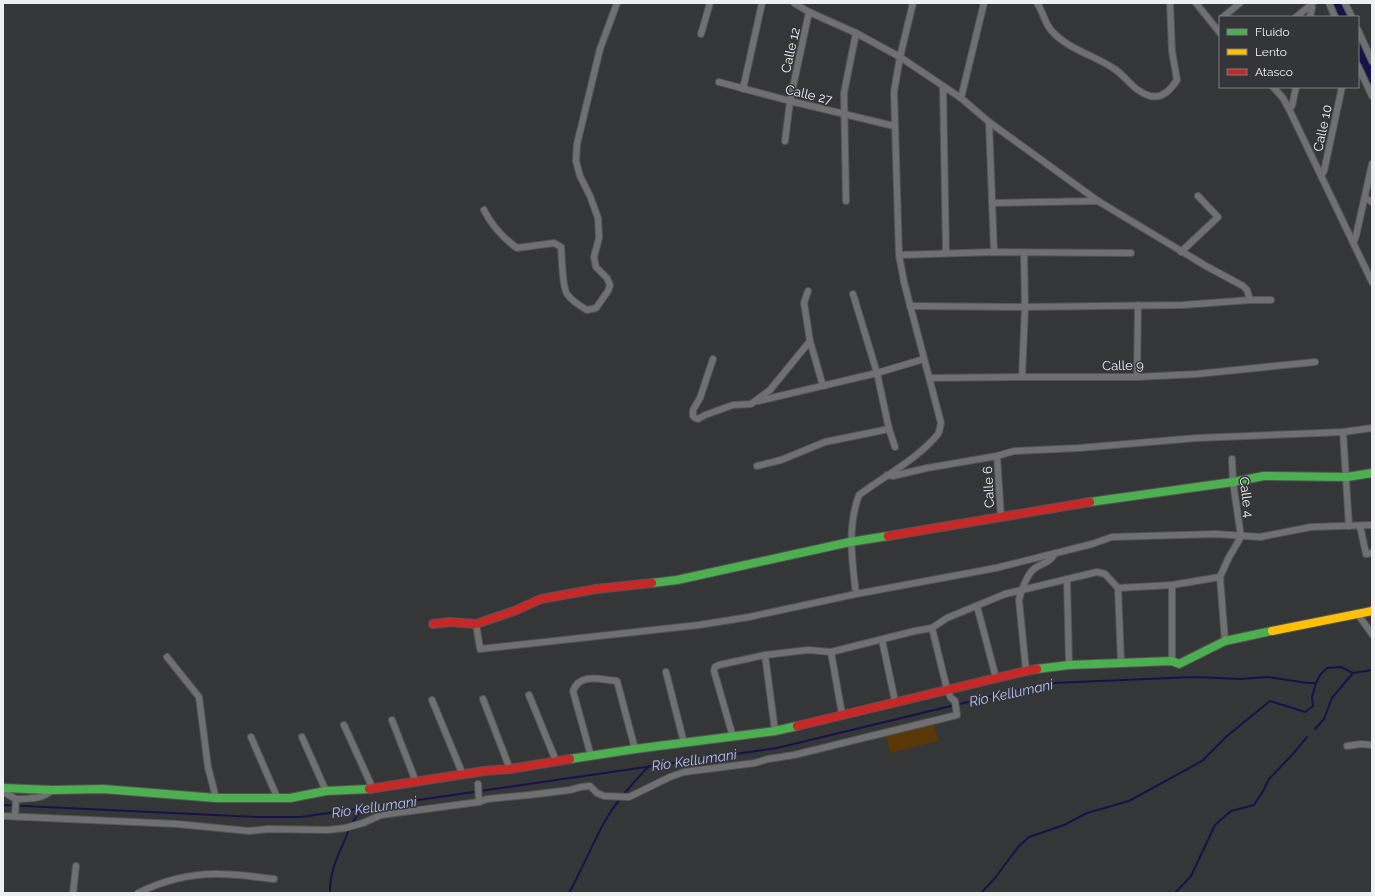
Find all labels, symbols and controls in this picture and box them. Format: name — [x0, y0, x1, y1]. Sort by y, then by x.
legend — [1219, 16, 1359, 88]
text: Fluido — [1255, 25, 1290, 39]
street label: Calle 12 — [778, 26, 803, 74]
text: Lento — [1255, 45, 1287, 59]
text: Atasco — [1255, 65, 1293, 79]
street label: Calle 27 — [784, 82, 834, 107]
street label: Calle 10 — [1310, 103, 1335, 153]
street label: Calle 9 — [1102, 358, 1144, 373]
street label: Calle 6 — [980, 466, 997, 508]
street label: Calle 4 — [1237, 476, 1256, 518]
water label: Río Kellumani — [967, 676, 1056, 710]
water label: Río Kellumani — [650, 746, 739, 774]
water label: Río Kellumani — [330, 793, 419, 821]

